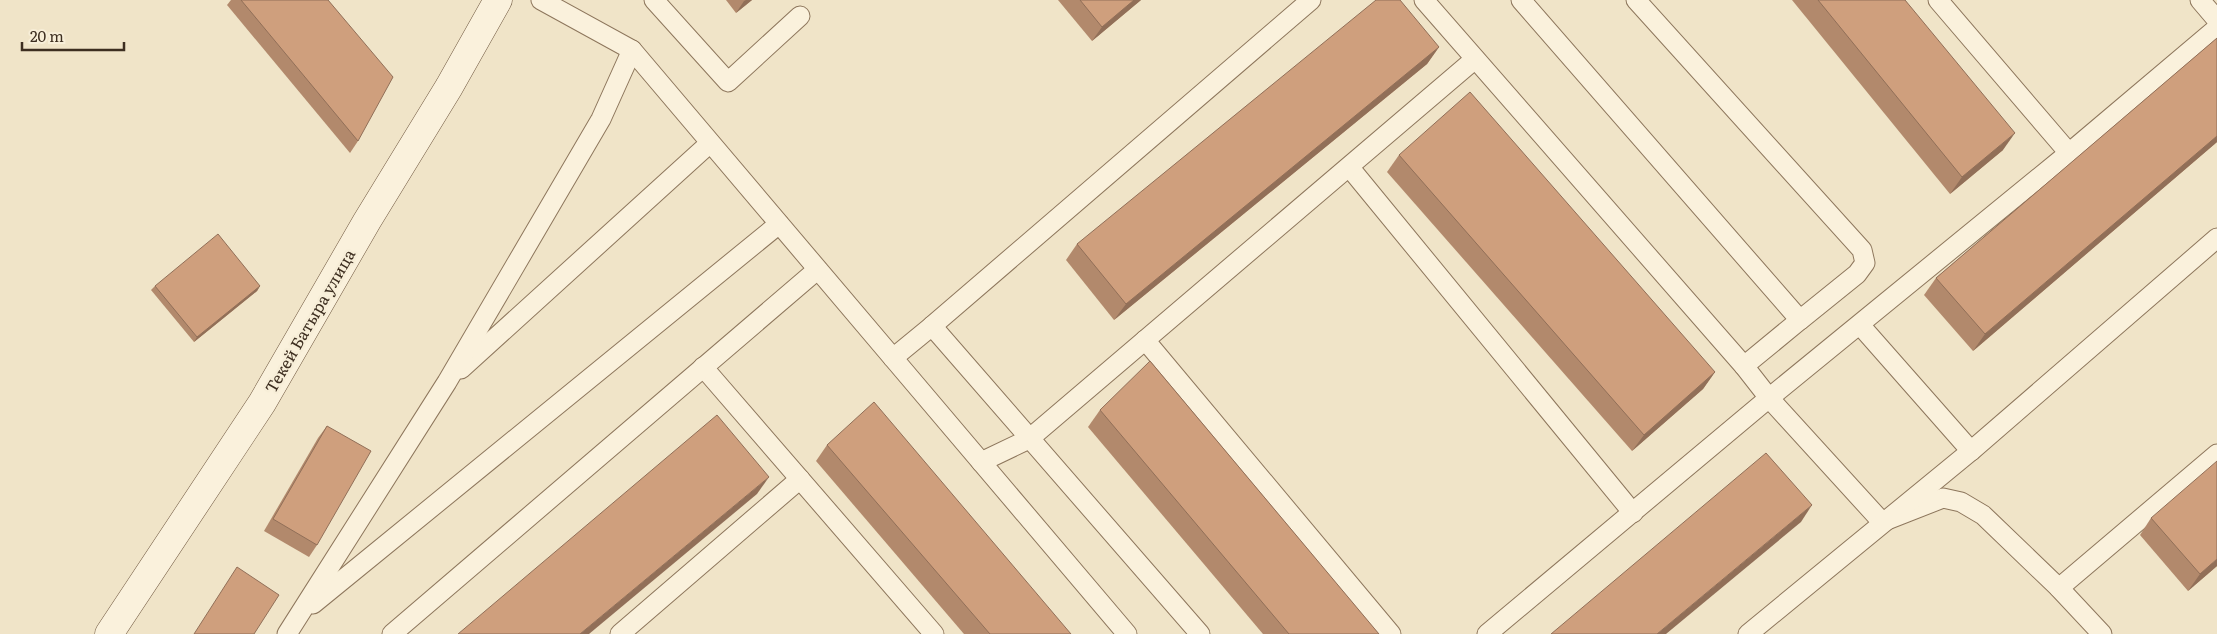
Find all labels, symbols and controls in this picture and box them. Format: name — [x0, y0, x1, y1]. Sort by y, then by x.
scale bar — [22, 20, 125, 52]
text: 20 m — [30, 24, 64, 47]
street label: Текей Батыра улица — [258, 244, 360, 397]

